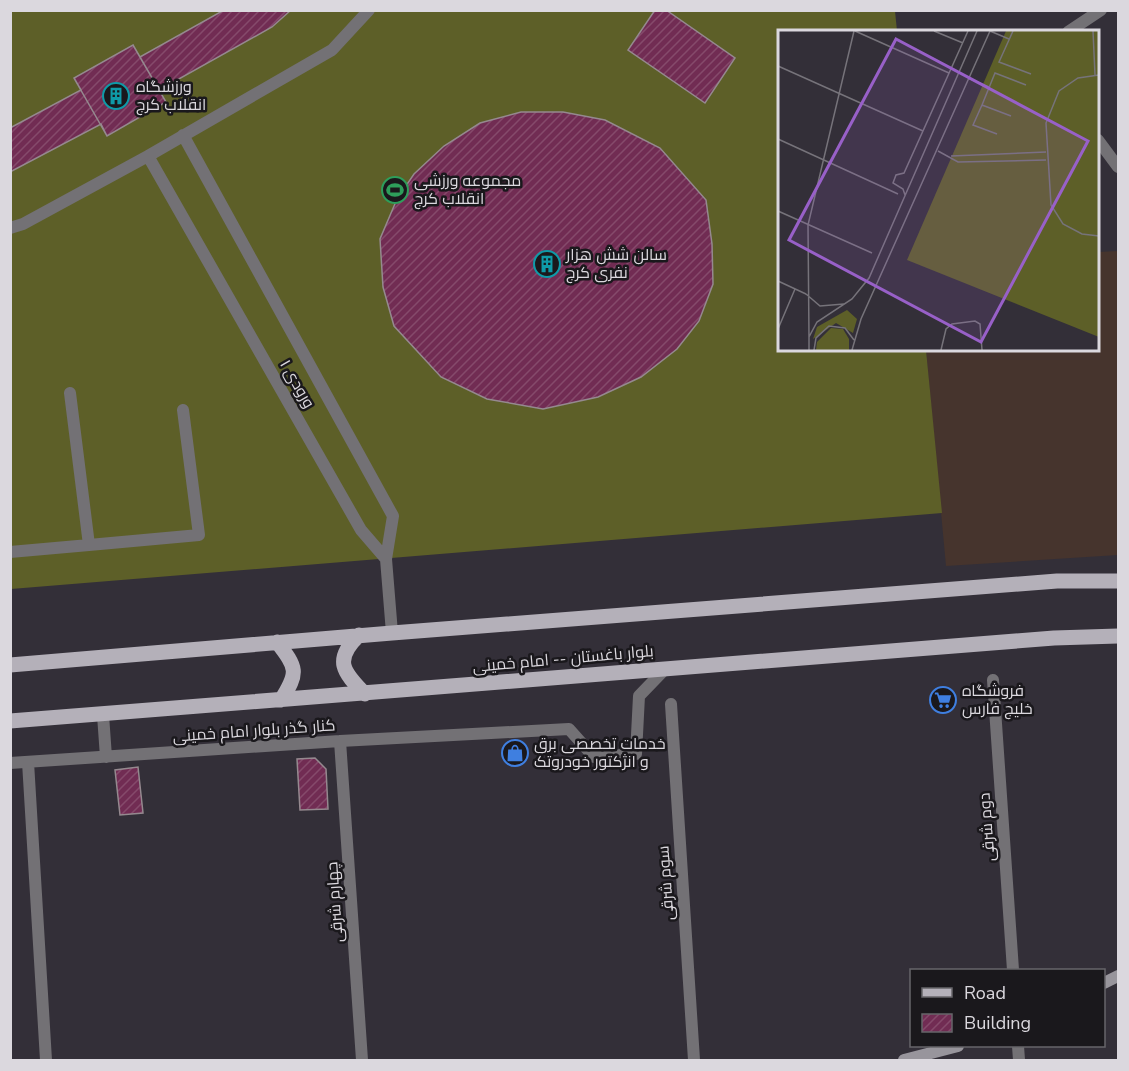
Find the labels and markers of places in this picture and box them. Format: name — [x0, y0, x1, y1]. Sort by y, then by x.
place label: ورزشگاه انقلاب کرج — [136, 76, 206, 116]
building icon: ورزشگاه انقلاب کرج — [101, 81, 131, 111]
place label: مجموعه ورزشی انقلاب کرج — [414, 170, 521, 210]
sports icon: مجموعه ورزشی انقلاب کرج — [380, 175, 410, 205]
place label: سالن شش هزار نفری کرج — [565, 244, 667, 284]
building icon: سالن شش هزار نفری کرج — [532, 249, 562, 279]
place label: فروشگاه خلیج فارس — [962, 680, 1033, 720]
supermarket icon: فروشگاه خلیج فارس — [928, 685, 958, 715]
place label: خدمات تخصصی برق و انژکتور خودروتک — [534, 733, 666, 773]
shop icon: خدمات تخصصی برق و انژکتور خودروتک — [500, 738, 530, 768]

